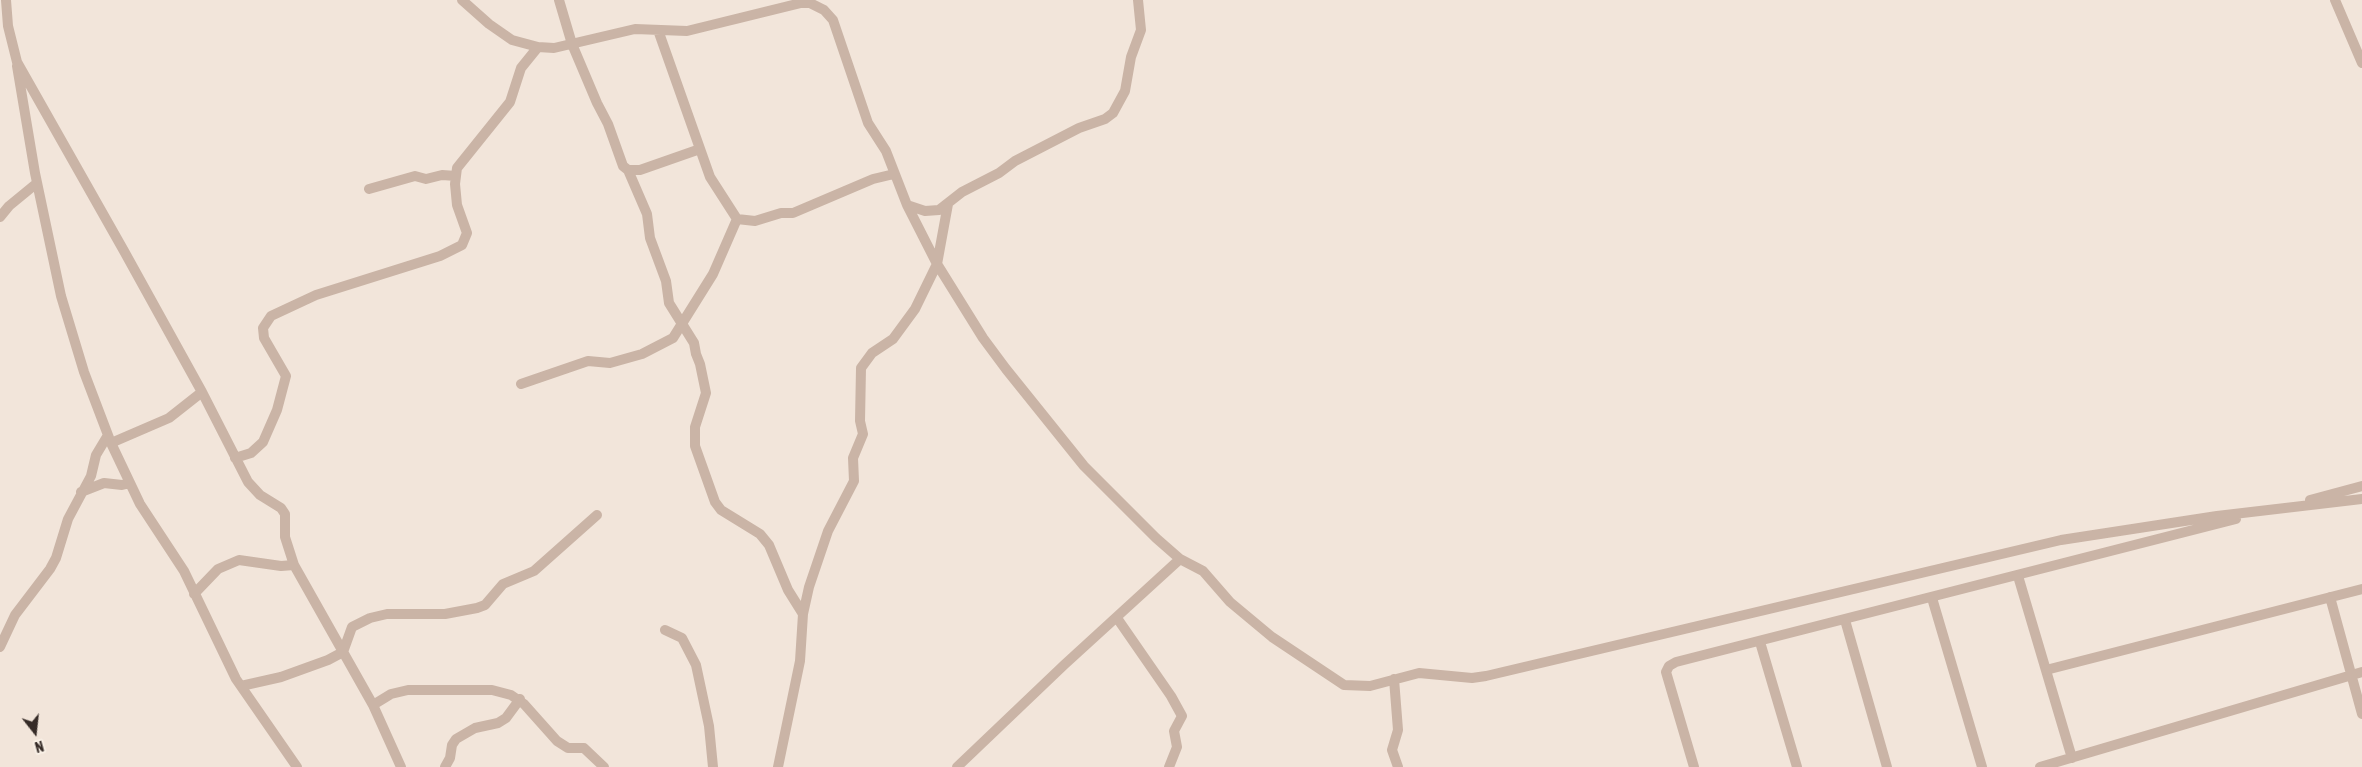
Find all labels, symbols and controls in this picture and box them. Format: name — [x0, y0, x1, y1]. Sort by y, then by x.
north arrow — [10, 707, 60, 757]
text: N — [33, 738, 45, 755]

